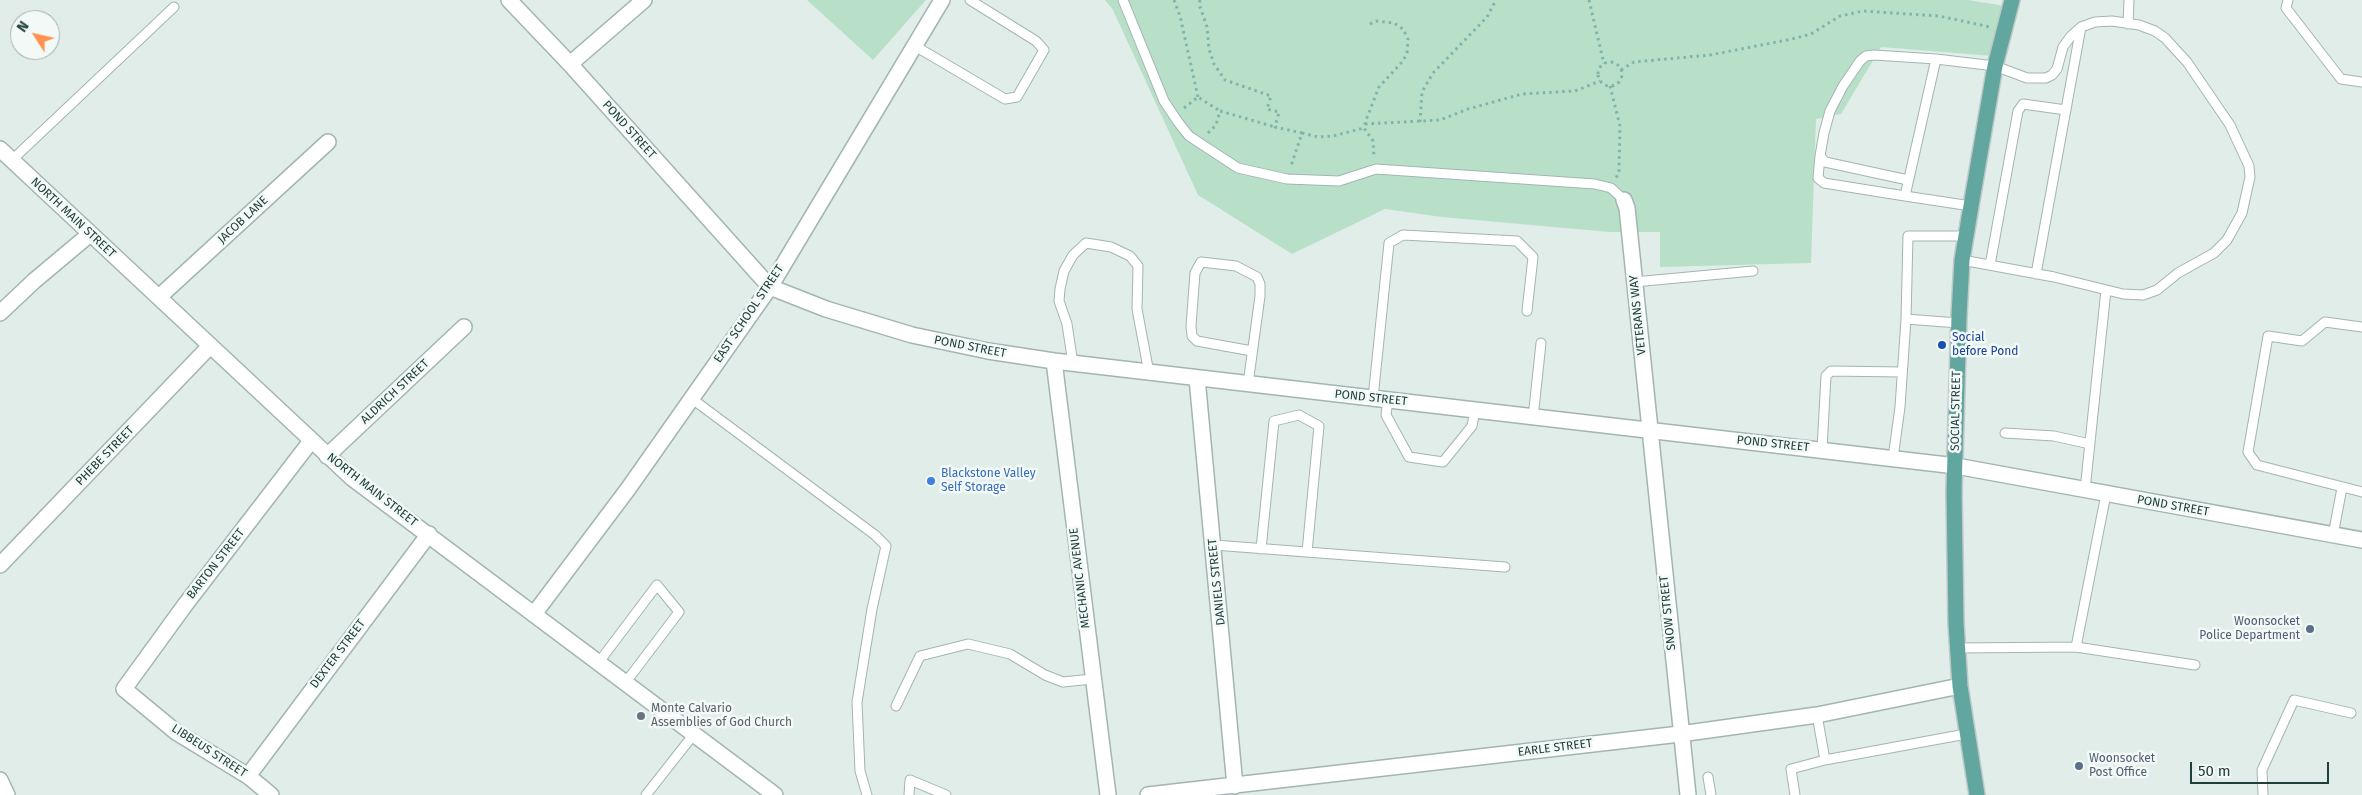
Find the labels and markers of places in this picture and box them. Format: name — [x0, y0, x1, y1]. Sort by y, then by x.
place label: Social before Pond — [1952, 331, 2018, 359]
marker: Social before Pond — [1936, 339, 1948, 351]
place label: Blackstone Valley Self Storage — [941, 467, 1036, 495]
marker: Blackstone Valley Self Storage — [925, 475, 937, 487]
place label: Woonsocket Police Department — [2199, 615, 2300, 643]
marker: Woonsocket Police Department — [2304, 623, 2316, 635]
place label: Monte Calvario Assemblies of God Church — [651, 702, 792, 730]
marker: Monte Calvario Assemblies of God Church — [635, 710, 647, 722]
place label: Woonsocket Post Office — [2089, 752, 2155, 780]
marker: Woonsocket Post Office — [2073, 760, 2085, 772]

